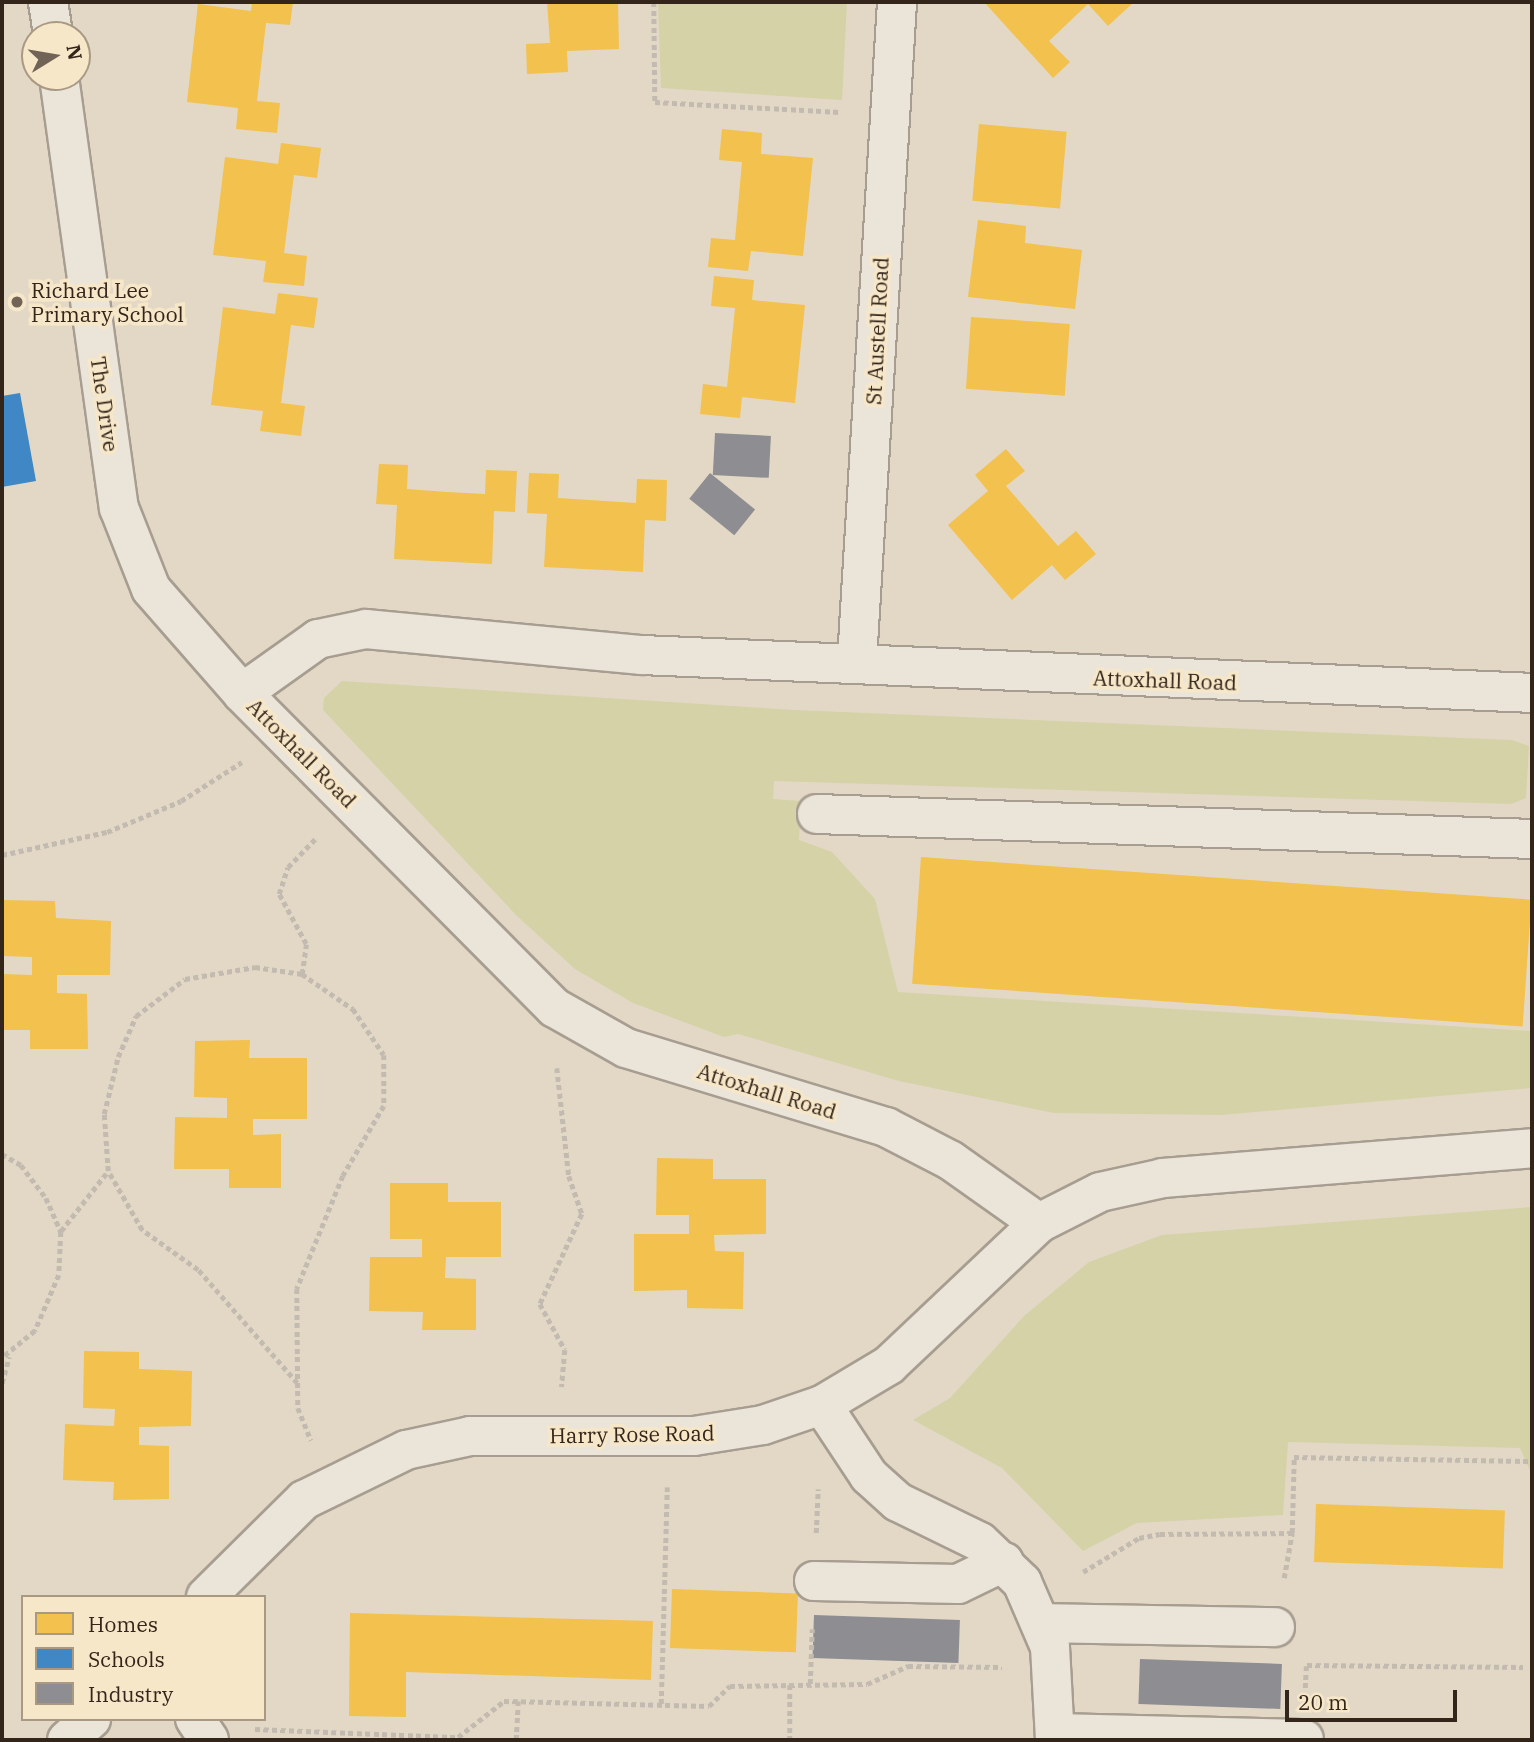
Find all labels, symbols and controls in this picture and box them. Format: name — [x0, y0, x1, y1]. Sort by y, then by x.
north arrow — [21, 21, 91, 91]
text: N — [61, 43, 88, 62]
street label: St Austell Road — [861, 256, 893, 406]
place label: Richard Lee Primary School — [31, 277, 184, 327]
marker: Richard Lee Primary School — [9, 294, 25, 310]
street label: The Drive — [86, 355, 124, 453]
street label: Attoxhall Road — [1093, 665, 1237, 695]
street label: Attoxhall Road — [242, 693, 362, 813]
street label: Attoxhall Road — [694, 1058, 840, 1124]
street label: Harry Rose Road — [549, 1420, 715, 1448]
legend — [21, 1595, 266, 1721]
text: Homes — [88, 1610, 158, 1638]
text: Schools — [88, 1645, 165, 1673]
scale bar — [1289, 1676, 1460, 1720]
text: Industry — [88, 1680, 173, 1708]
text: 20 m — [1298, 1688, 1348, 1716]

